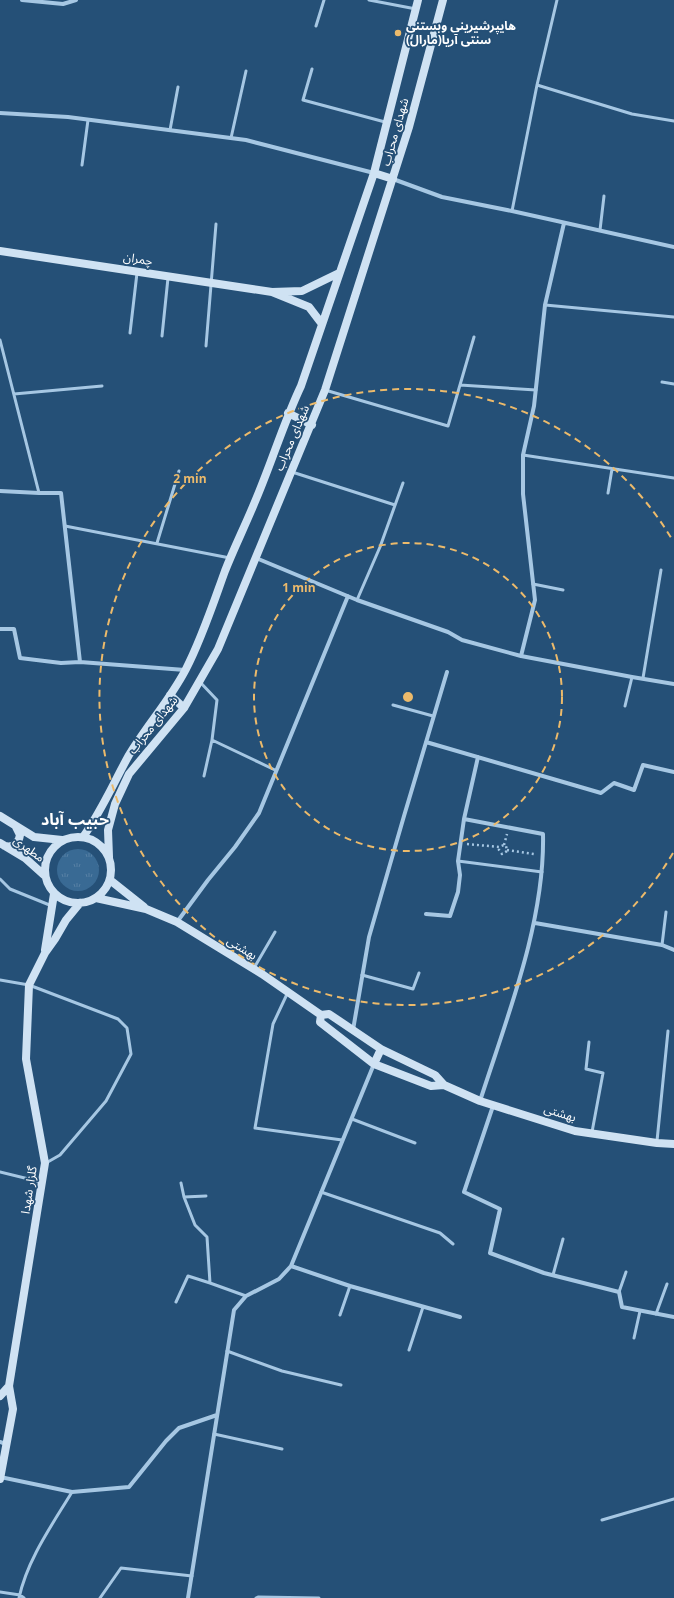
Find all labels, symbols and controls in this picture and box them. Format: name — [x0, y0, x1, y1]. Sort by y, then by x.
place label: هایپرشیرینی وبستنی سنتی آریا(مارال) — [406, 17, 516, 48]
marker: هایپرشیرینی وبستنی سنتی آریا(مارال) — [393, 28, 403, 38]
street label: شهدای محراب — [377, 96, 412, 168]
street label: چمران — [122, 248, 154, 269]
street label: شهدای محراب — [270, 402, 313, 473]
text: 2 min — [173, 470, 207, 487]
text: 1 min — [282, 579, 316, 596]
centre of rings — [401, 690, 415, 704]
street label: شهدای محراب — [124, 692, 181, 757]
district label: حبیب آباد — [41, 808, 109, 830]
street label: مطهری — [10, 831, 48, 866]
street label: بهشتی — [224, 932, 261, 963]
street label: بهشتی — [542, 1100, 578, 1125]
street label: گلزار شهدا — [16, 1164, 41, 1215]

